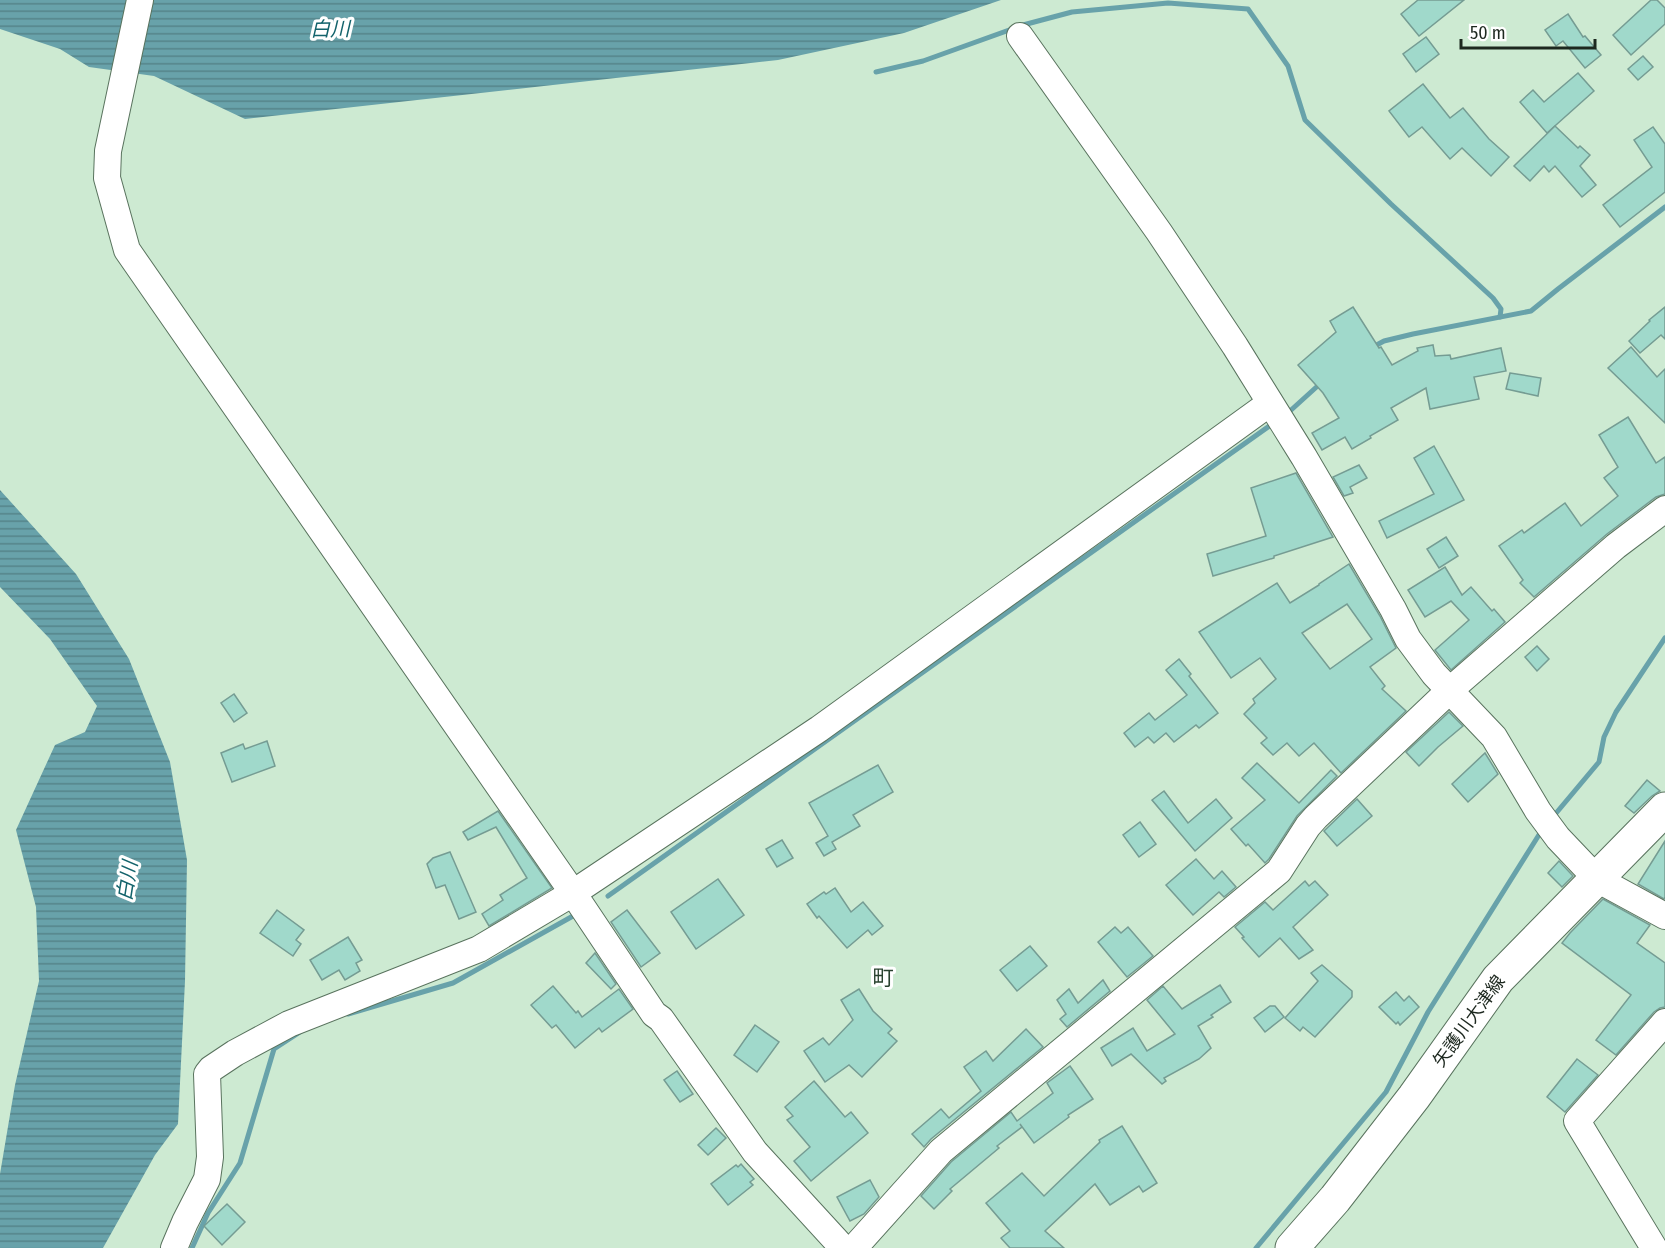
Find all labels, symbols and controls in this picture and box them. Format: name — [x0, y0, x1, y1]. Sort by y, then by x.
scale bar — [1461, 12, 1594, 50]
water label: 白川 — [310, 17, 352, 41]
text: 50 m — [1470, 22, 1506, 44]
water label: 白川 — [112, 857, 142, 903]
district label: 町 — [873, 965, 894, 991]
street label: 矢護川大津線 — [1428, 971, 1510, 1071]

